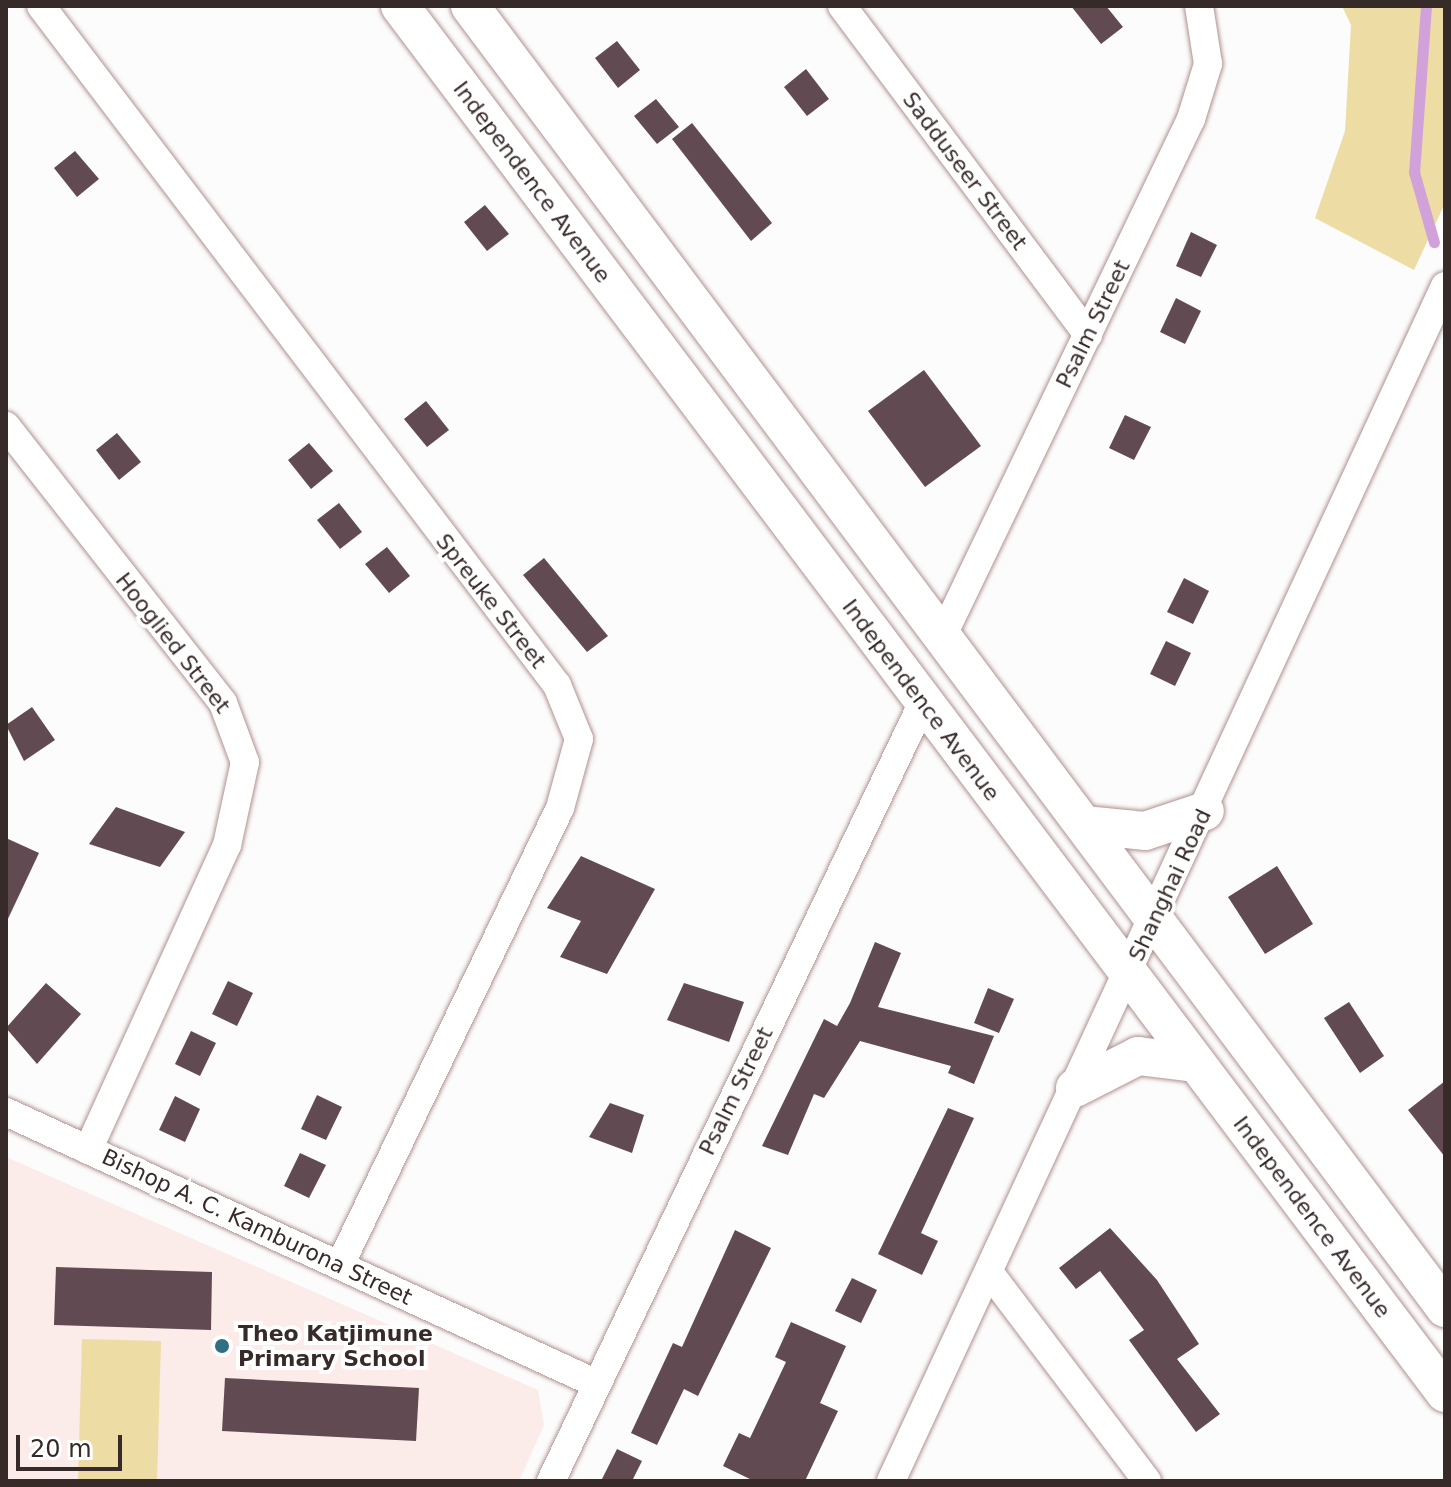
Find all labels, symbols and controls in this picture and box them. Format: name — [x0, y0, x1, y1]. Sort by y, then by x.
street label: Independence Avenue — [448, 76, 616, 288]
street label: Sadduseer Street — [897, 87, 1033, 255]
street label: Psalm Street — [1051, 256, 1135, 392]
street label: Spreuke Street — [430, 529, 552, 673]
street label: Hooglied Street — [110, 568, 236, 718]
street label: Independence Avenue — [837, 594, 1005, 806]
street label: Shanghai Road — [1123, 805, 1217, 965]
street label: Psalm Street — [694, 1023, 778, 1159]
street label: Independence Avenue — [1228, 1111, 1396, 1323]
street label: Bishop A. C. Kamburona Street — [98, 1143, 416, 1311]
place label: Theo Katjimune Primary School — [238, 1320, 433, 1372]
marker: Theo Katjimune Primary School — [213, 1337, 231, 1355]
scale bar — [20, 1419, 126, 1469]
text: 20 m — [30, 1435, 92, 1463]

